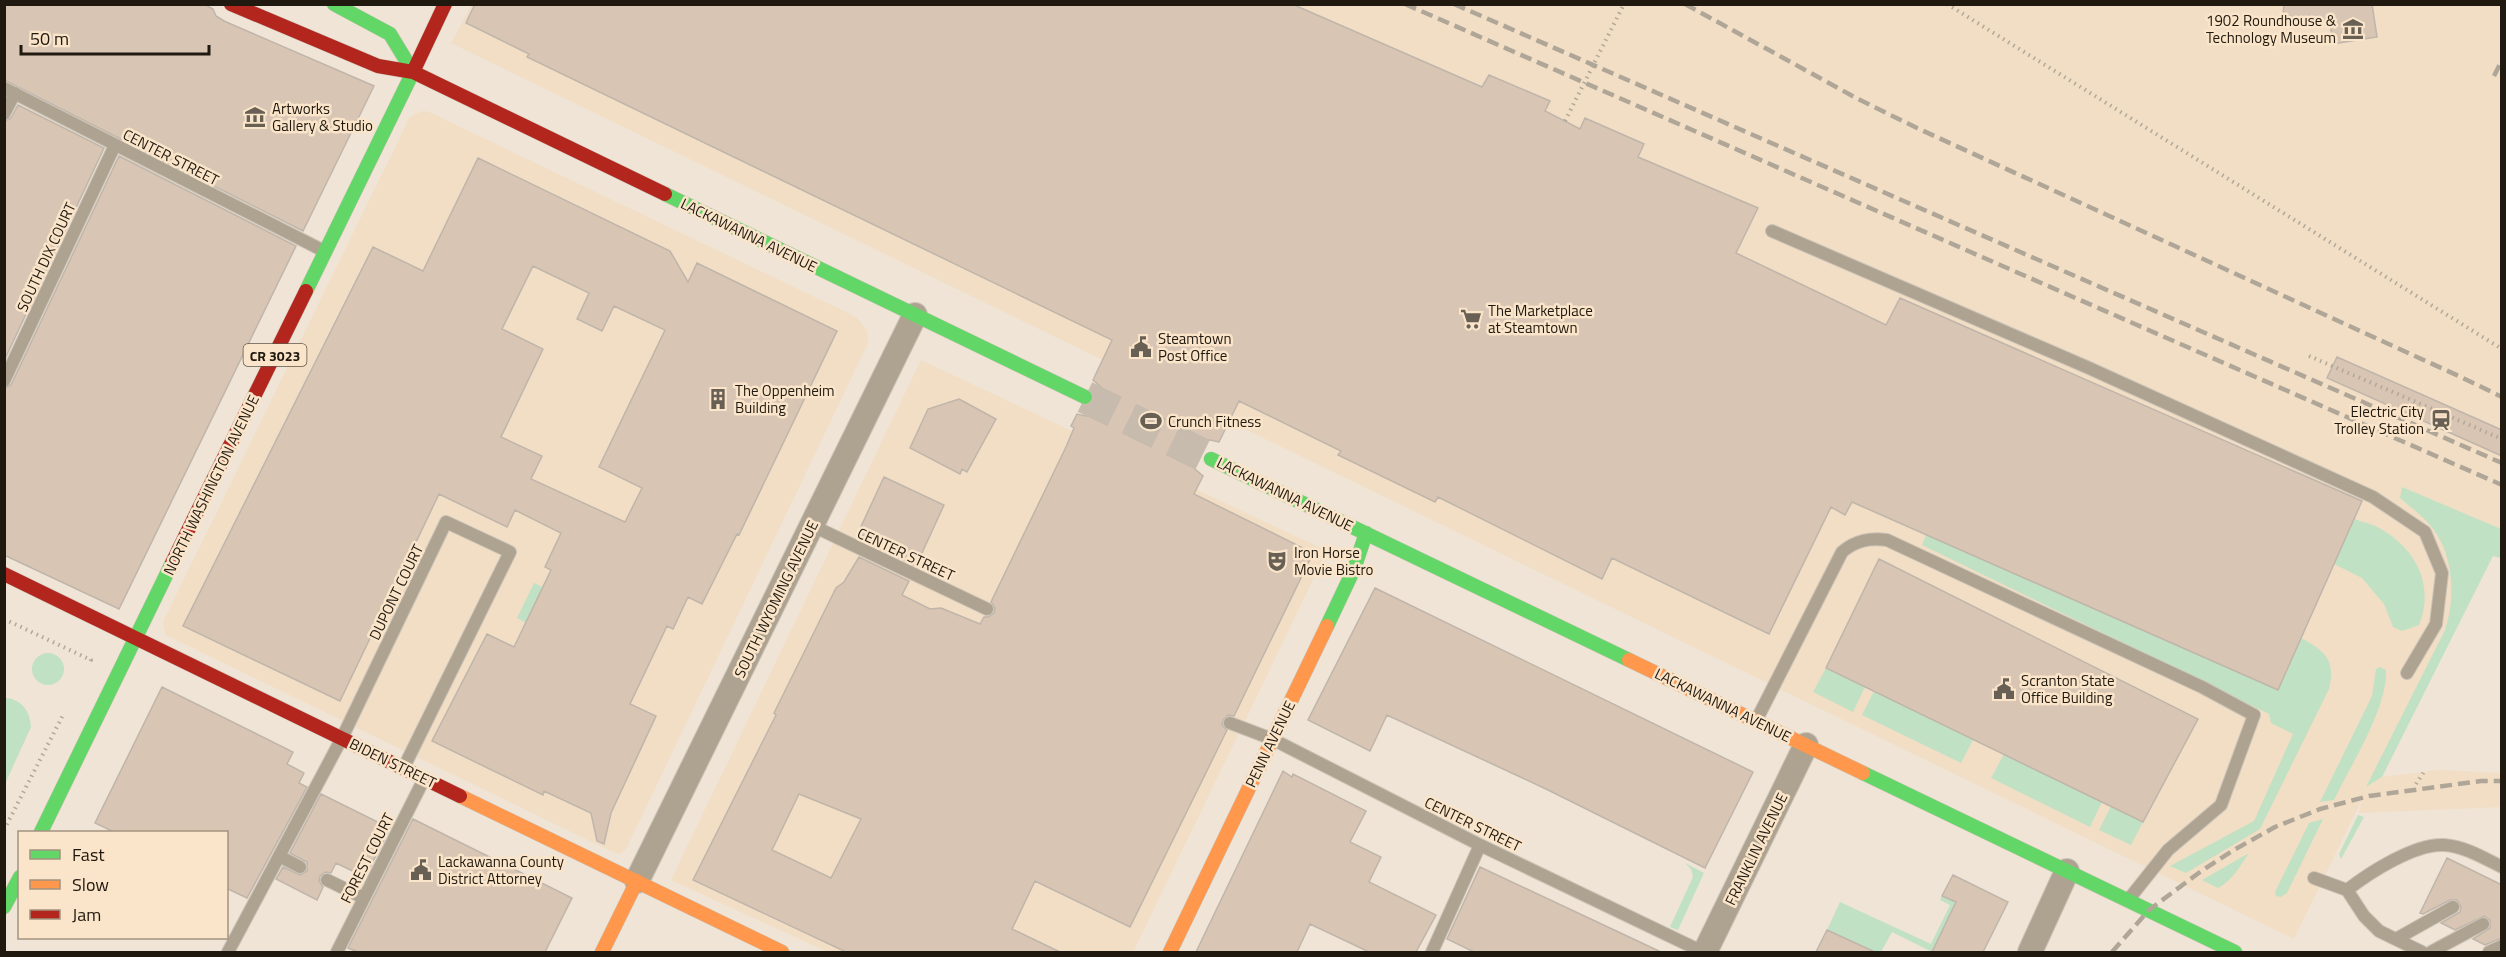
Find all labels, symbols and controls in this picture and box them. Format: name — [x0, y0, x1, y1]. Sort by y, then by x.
place label: 1902 Roundhouse & Technology Museum — [2206, 9, 2337, 49]
museum icon: 1902 Roundhouse & Technology Museum — [2341, 17, 2365, 41]
scale bar — [21, 18, 208, 56]
text: 50 m — [30, 25, 69, 52]
place label: Artworks Gallery & Studio — [272, 97, 373, 137]
museum icon: Artworks Gallery & Studio — [243, 105, 267, 129]
street label: CENTER STREET — [119, 123, 223, 191]
street label: LACKAWANNA AVENUE — [677, 192, 821, 278]
street label: SOUTH DIX COURT — [11, 198, 82, 316]
place label: The Marketplace at Steamtown — [1488, 299, 1593, 339]
supermarket icon: The Marketplace at Steamtown — [1459, 307, 1483, 331]
place label: Steamtown Post Office — [1158, 327, 1231, 367]
public building icon: Steamtown Post Office — [1129, 335, 1153, 359]
road number: CR 3023 — [244, 344, 306, 366]
place label: The Oppenheim Building — [735, 379, 835, 419]
building icon: The Oppenheim Building — [706, 387, 730, 411]
street label: NORTH WASHINGTON AVENUE — [157, 391, 265, 579]
place label: Electric City Trolley Station — [2334, 400, 2424, 440]
station icon: Electric City Trolley Station — [2429, 408, 2453, 432]
sports icon: Crunch Fitness — [1139, 409, 1163, 433]
place label: Crunch Fitness — [1168, 410, 1261, 433]
street label: LACKAWANNA AVENUE — [1213, 451, 1357, 537]
street label: SOUTH WYOMING AVENUE — [728, 516, 824, 682]
street label: CENTER STREET — [854, 521, 959, 587]
street label: DUPONT COURT — [363, 540, 429, 644]
place label: Iron Horse Movie Bistro — [1294, 541, 1373, 581]
theatre icon: Iron Horse Movie Bistro — [1265, 549, 1289, 573]
street label: LACKAWANNA AVENUE — [1651, 662, 1795, 748]
place label: Scranton State Office Building — [2021, 669, 2115, 709]
public building icon: Scranton State Office Building — [1992, 677, 2016, 701]
street label: PENN AVENUE — [1239, 697, 1301, 791]
street label: BIDEN STREET — [346, 732, 440, 794]
street label: FRANKLIN AVENUE — [1719, 789, 1793, 909]
street label: CENTER STREET — [1421, 791, 1525, 857]
street label: FOREST COURT — [334, 809, 400, 907]
legend — [18, 831, 228, 939]
text: Fast — [72, 841, 105, 868]
place label: Lackawanna County District Attorney — [438, 850, 564, 890]
public building icon: Lackawanna County District Attorney — [409, 858, 433, 882]
text: Slow — [72, 871, 109, 898]
text: Jam — [72, 901, 101, 928]

